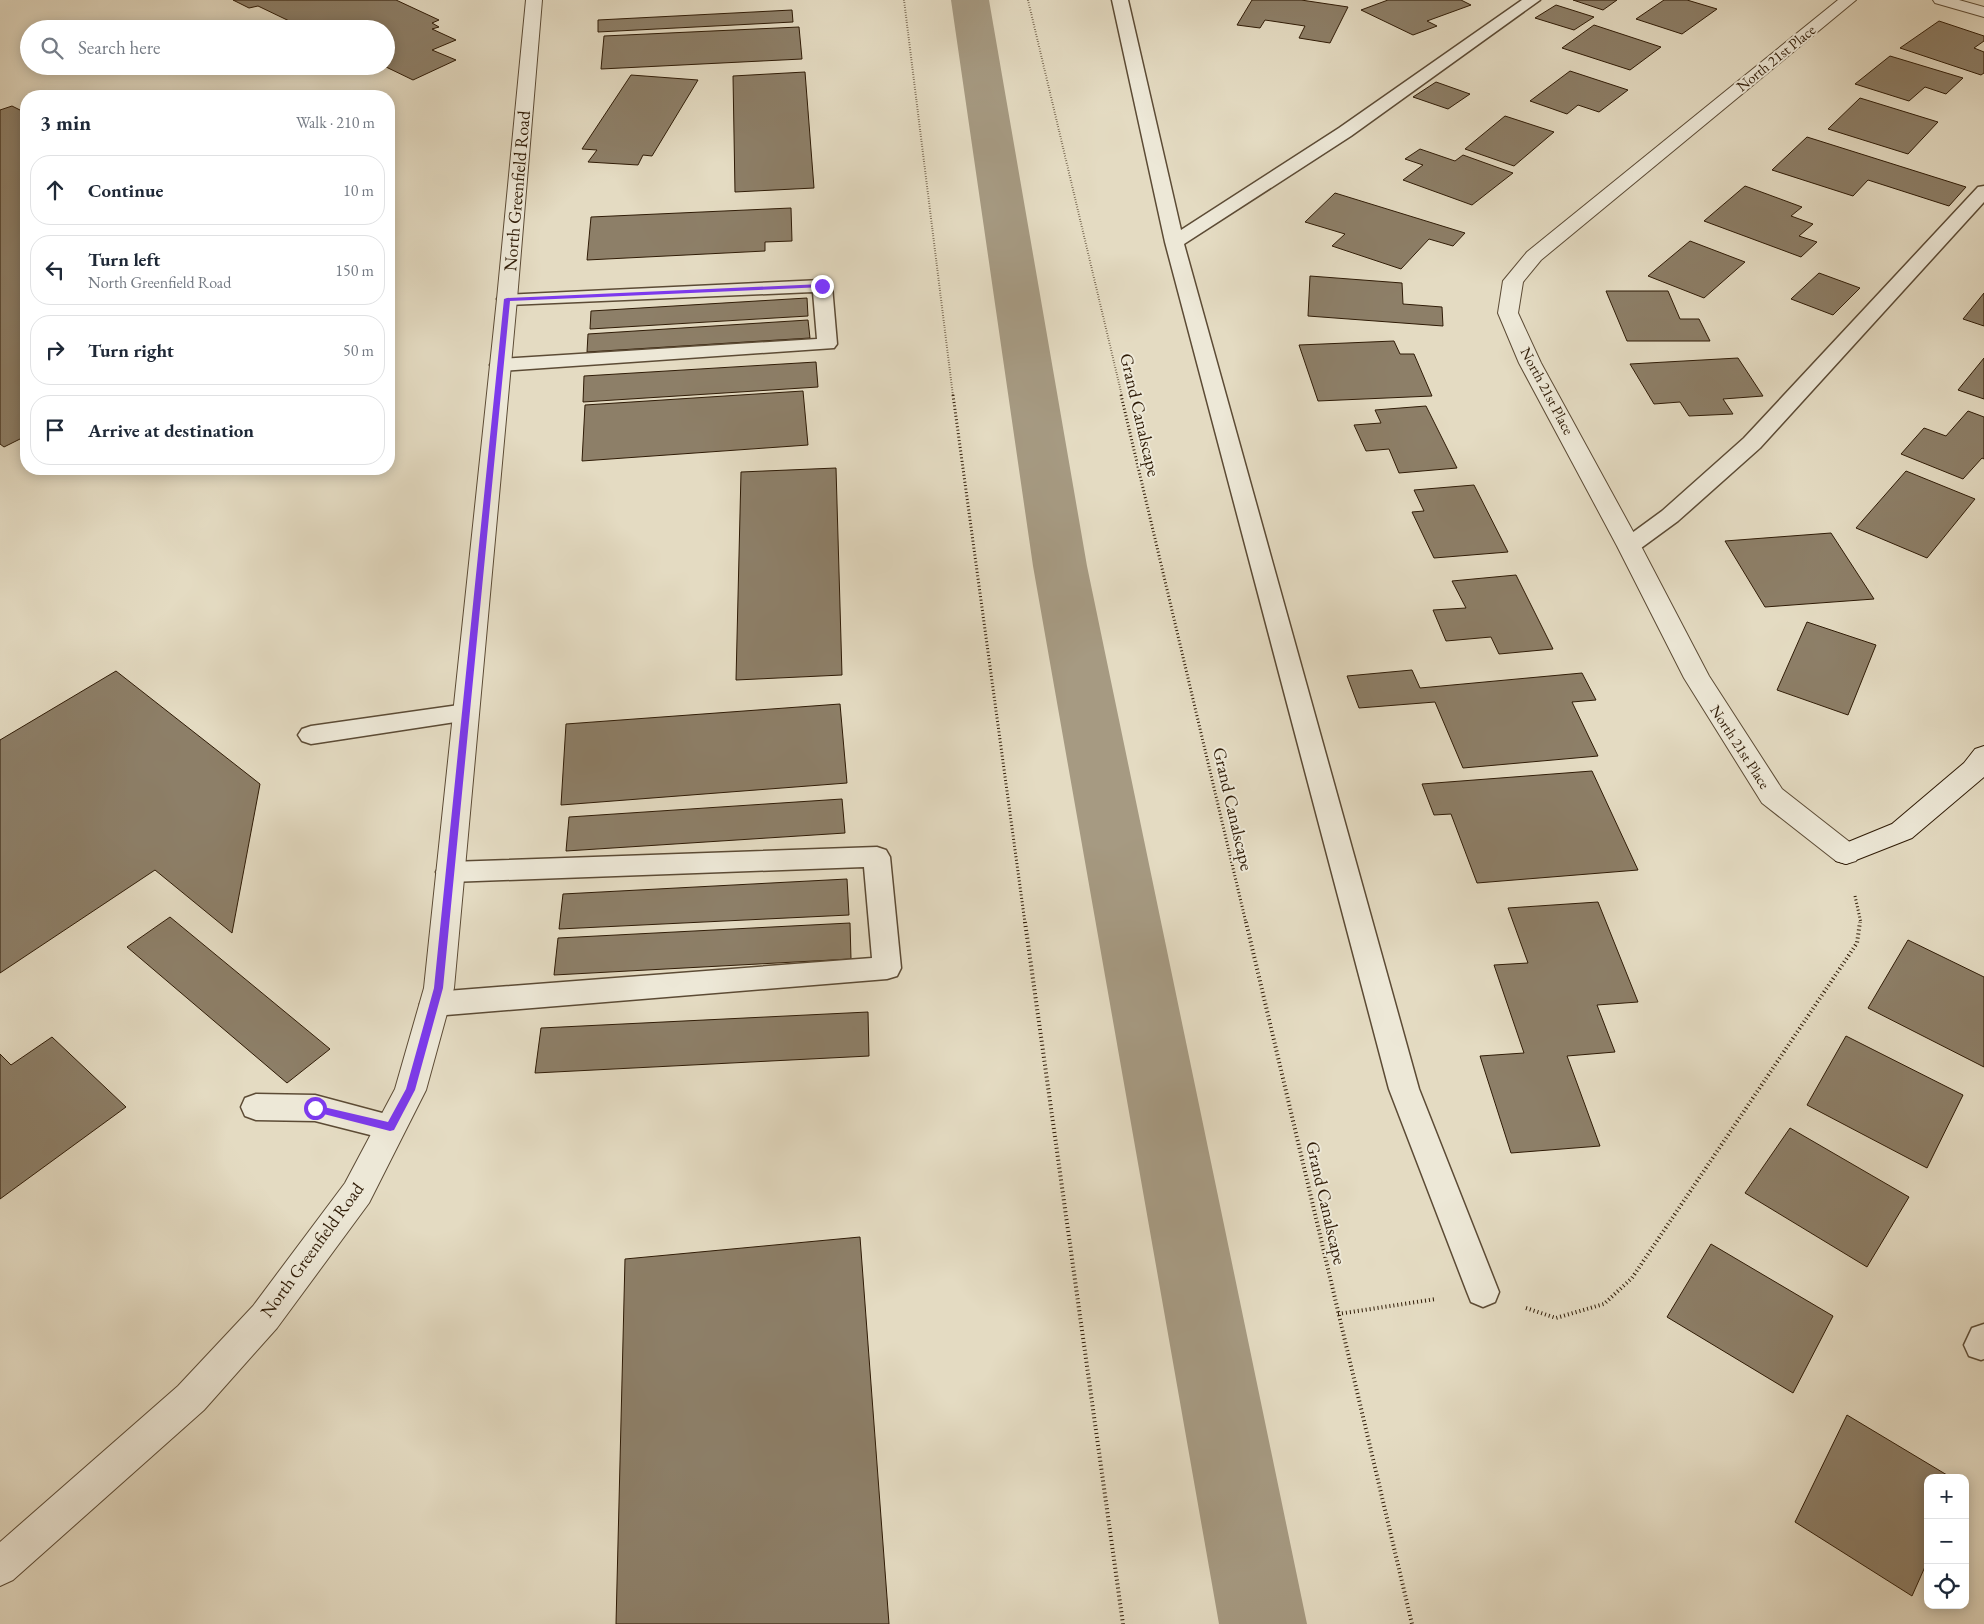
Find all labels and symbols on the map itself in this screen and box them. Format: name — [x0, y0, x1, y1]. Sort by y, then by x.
street label: North 21st Place — [1732, 20, 1819, 95]
street label: North Greenfield Road — [498, 109, 535, 272]
route end — [811, 275, 834, 298]
street label: North 21st Place — [1516, 344, 1578, 438]
street label: Grand Canalscape — [1115, 351, 1166, 479]
street label: North 21st Place — [1706, 701, 1775, 792]
street label: Grand Canalscape — [1208, 745, 1259, 873]
route start — [304, 1097, 327, 1120]
street label: Grand Canalscape — [1301, 1139, 1352, 1267]
street label: North Greenfield Road — [255, 1177, 369, 1322]

